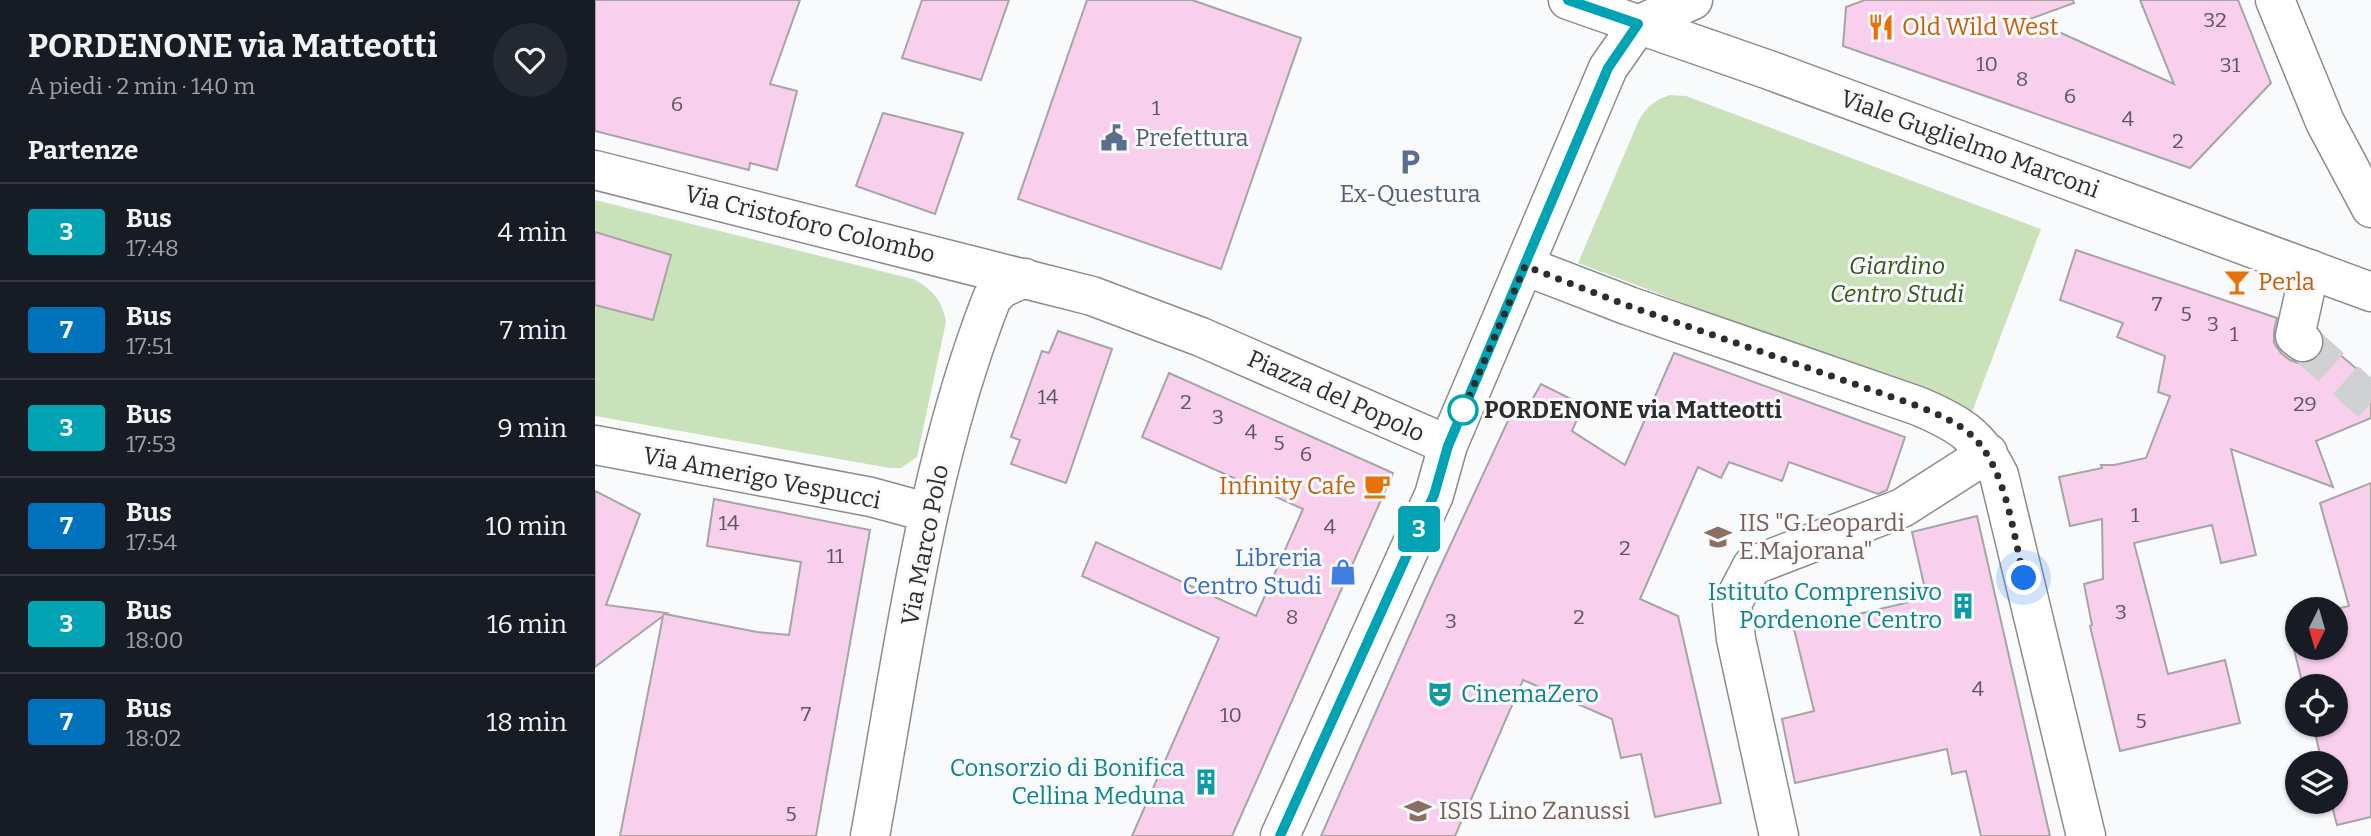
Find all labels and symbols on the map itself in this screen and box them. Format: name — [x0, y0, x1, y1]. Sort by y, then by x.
house number: 32 — [2203, 7, 2227, 33]
restaurant icon: Old Wild West — [1866, 12, 1896, 42]
place label: Old Wild West — [1902, 13, 2059, 41]
house number: 10 — [1976, 51, 1998, 77]
house number: 31 — [2220, 52, 2241, 78]
house number: 8 — [2016, 66, 2028, 92]
house number: 6 — [2064, 83, 2076, 109]
street label: Viale Guglielmo Marconi — [1837, 84, 2103, 204]
house number: 6 — [671, 91, 683, 117]
house number: 1 — [1152, 95, 1161, 121]
house number: 4 — [2122, 106, 2134, 132]
public building icon: Prefettura — [1099, 123, 1129, 153]
place label: Prefettura — [1135, 124, 1249, 152]
house number: 2 — [2172, 128, 2184, 154]
parking icon: Ex-Questura — [1395, 147, 1425, 177]
street label: Via Cristoforo Colombo — [682, 179, 938, 269]
place label: Ex-Questura — [1339, 180, 1481, 208]
park label: Giardino Centro Studi — [1830, 252, 1964, 308]
bar icon: Perla — [2222, 267, 2252, 297]
place label: Perla — [2258, 268, 2315, 296]
house number: 7 — [2152, 291, 2163, 317]
house number: 5 — [2180, 301, 2192, 327]
house number: 3 — [2207, 311, 2219, 337]
house number: 1 — [2230, 321, 2239, 347]
street label: Piazza del Popolo — [1243, 344, 1429, 448]
house number: 14 — [1038, 384, 1058, 410]
house number: 2 — [1180, 389, 1192, 415]
house number: 29 — [2293, 391, 2317, 417]
marker: PORDENONE via Matteotti — [1448, 395, 1478, 425]
place label: PORDENONE via Matteotti — [1484, 396, 1782, 424]
house number: 3 — [1212, 404, 1224, 430]
house number: 4 — [1245, 419, 1257, 445]
house number: 5 — [1273, 430, 1285, 456]
street label: Via Amerigo Vespucci — [641, 441, 883, 515]
house number: 6 — [1300, 441, 1312, 467]
street label: Via Marco Polo — [896, 462, 954, 628]
cafe icon: Infinity Cafe — [1362, 471, 1392, 501]
place label: Infinity Cafe — [1219, 472, 1356, 500]
house number: 1 — [2131, 502, 2140, 528]
line badge: 3 — [1396, 506, 1442, 552]
place label: IIS "G.Leopardi E.Majorana" — [1739, 509, 1905, 565]
house number: 14 — [719, 510, 739, 536]
house number: 4 — [1324, 514, 1336, 540]
school or university icon: IIS "G.Leopardi E.Majorana" — [1703, 522, 1733, 552]
house number: 2 — [1619, 535, 1631, 561]
house number: 11 — [826, 543, 844, 569]
place label: Libreria Centro Studi — [1182, 544, 1322, 600]
shop icon: Libreria Centro Studi — [1328, 557, 1358, 587]
your location — [2006, 560, 2041, 595]
place label: Istituto Comprensivo Pordenone Centro — [1708, 578, 1942, 634]
building icon: Istituto Comprensivo Pordenone Centro — [1948, 591, 1978, 621]
north arrow — [2285, 597, 2349, 660]
house number: 3 — [2115, 599, 2127, 625]
house number: 8 — [1286, 604, 1298, 630]
house number: 2 — [1573, 604, 1585, 630]
house number: 3 — [1445, 608, 1457, 634]
house number: 4 — [1972, 676, 1984, 702]
theatre icon: CinemaZero — [1425, 679, 1455, 709]
place label: CinemaZero — [1461, 680, 1599, 708]
house number: 7 — [801, 701, 812, 727]
house number: 10 — [1220, 702, 1242, 728]
house number: 5 — [2135, 708, 2147, 734]
place label: Consorzio di Bonifica Cellina Meduna — [950, 754, 1185, 810]
building icon: Consorzio di Bonifica Cellina Meduna — [1191, 767, 1221, 797]
school or university icon: ISIS Lino Zanussi — [1403, 796, 1433, 826]
place label: ISIS Lino Zanussi — [1439, 797, 1630, 825]
house number: 5 — [785, 801, 797, 827]

